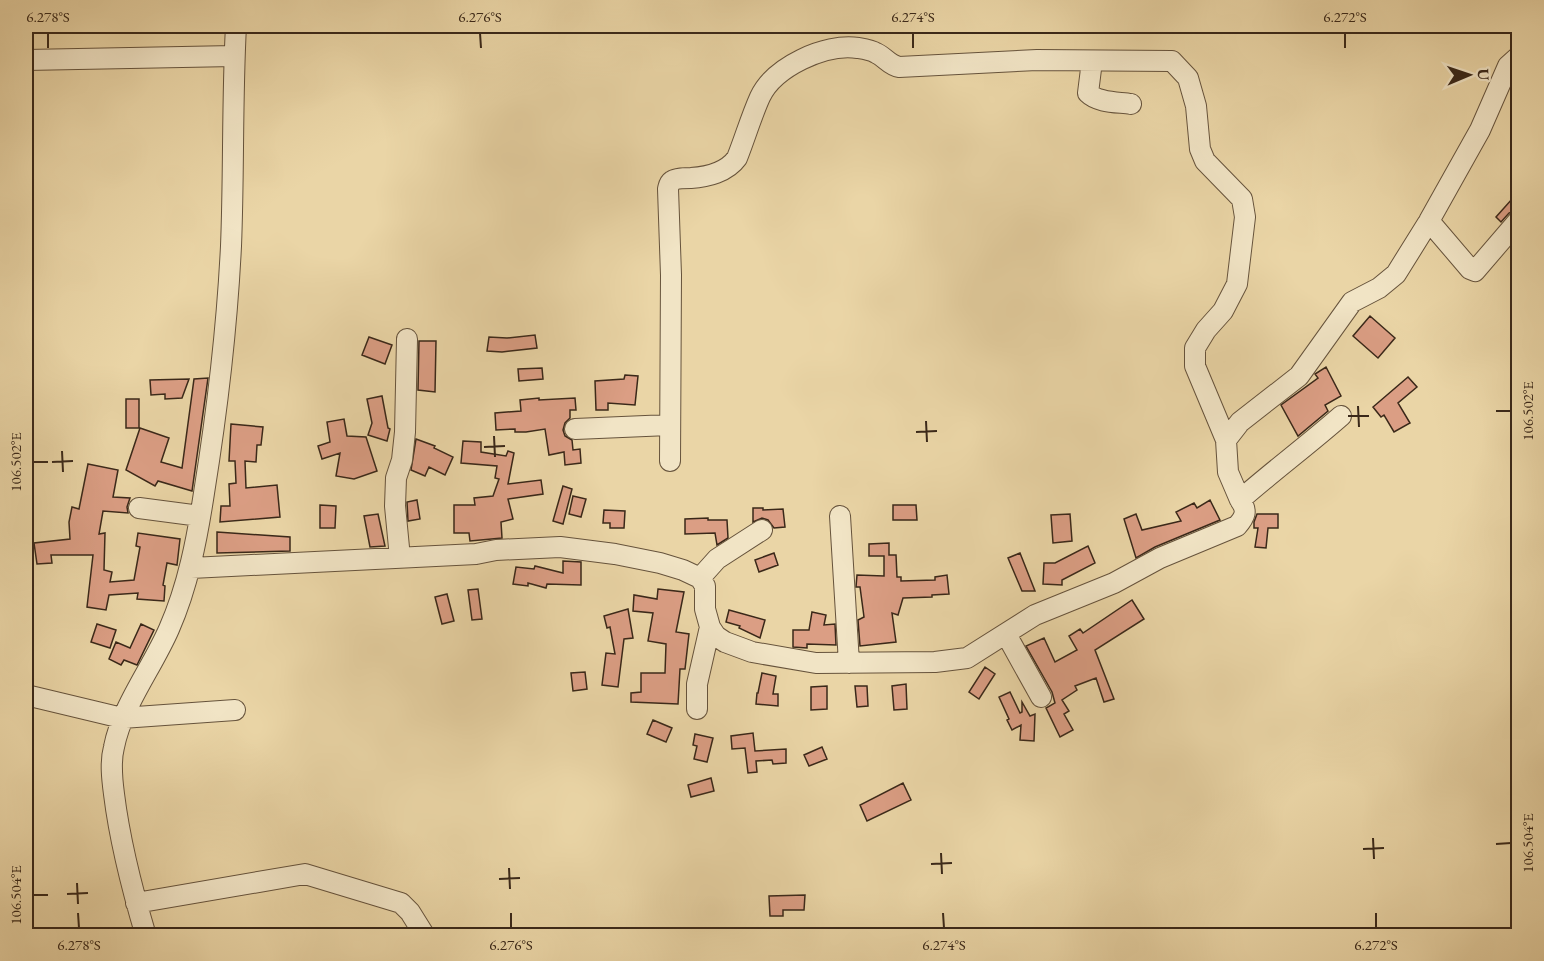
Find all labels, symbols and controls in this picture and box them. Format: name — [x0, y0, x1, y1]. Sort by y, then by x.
text: 6.278°S — [26, 7, 70, 26]
text: 6.276°S — [458, 7, 502, 26]
text: 6.274°S — [891, 7, 935, 26]
text: 6.272°S — [1323, 7, 1367, 26]
north arrow — [1439, 45, 1499, 105]
text: U — [1473, 68, 1494, 81]
text: 106.502°E — [1518, 381, 1537, 441]
text: 106.502°E — [6, 432, 25, 492]
text: 106.504°E — [1518, 813, 1537, 873]
text: 106.504°E — [6, 865, 25, 925]
text: 6.278°S — [57, 935, 101, 954]
text: 6.276°S — [489, 935, 533, 954]
text: 6.274°S — [922, 935, 966, 954]
text: 6.272°S — [1354, 935, 1398, 954]

